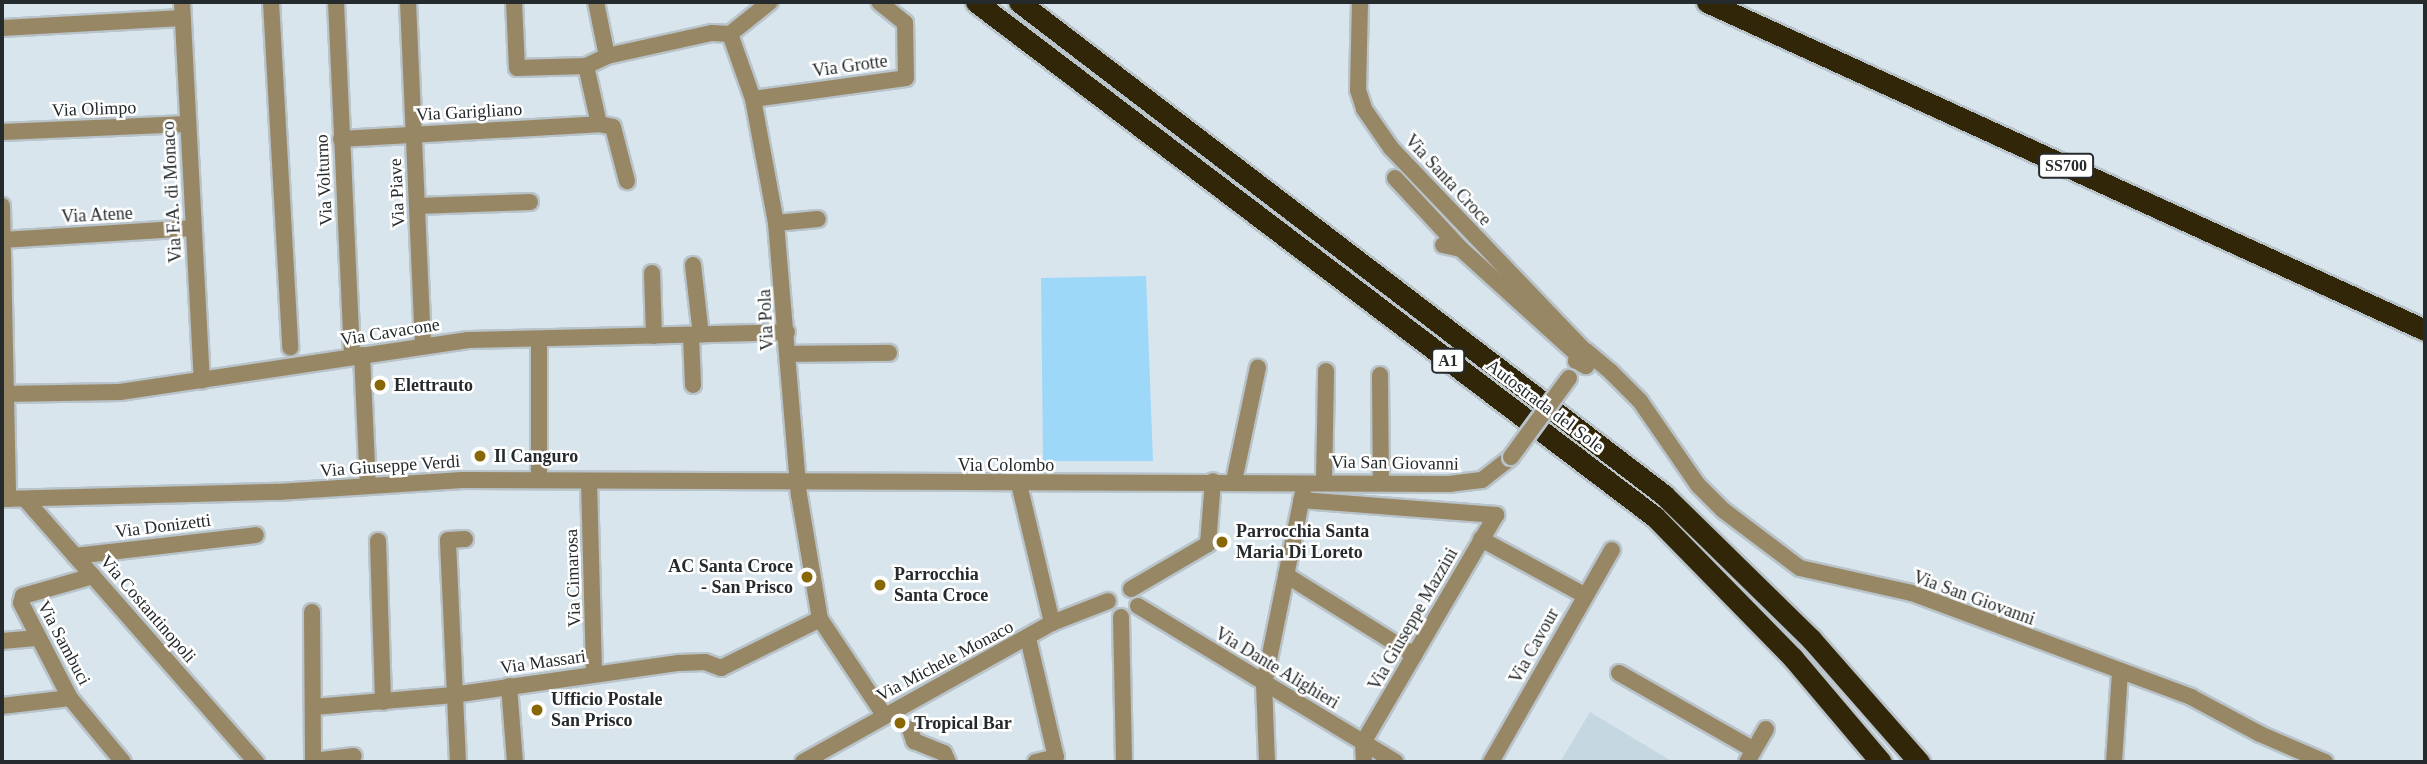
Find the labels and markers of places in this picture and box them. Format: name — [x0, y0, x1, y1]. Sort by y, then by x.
place label: Elettrauto — [394, 374, 473, 396]
marker: Elettrauto — [372, 377, 388, 393]
place label: Il Canguro — [494, 445, 578, 467]
marker: Il Canguro — [472, 448, 488, 464]
place label: Parrocchia Santa Maria Di Loreto — [1236, 521, 1369, 564]
marker: Parrocchia Santa Maria Di Loreto — [1214, 534, 1230, 550]
place label: AC Santa Croce - San Prisco — [668, 556, 793, 598]
place label: Parrocchia Santa Croce — [894, 564, 988, 606]
marker: AC Santa Croce - San Prisco — [799, 569, 815, 585]
marker: Parrocchia Santa Croce — [872, 577, 888, 593]
place label: Ufficio Postale San Prisco — [551, 689, 662, 732]
marker: Ufficio Postale San Prisco — [529, 702, 545, 718]
place label: Tropical Bar — [914, 712, 1012, 734]
marker: Tropical Bar — [892, 715, 908, 731]

